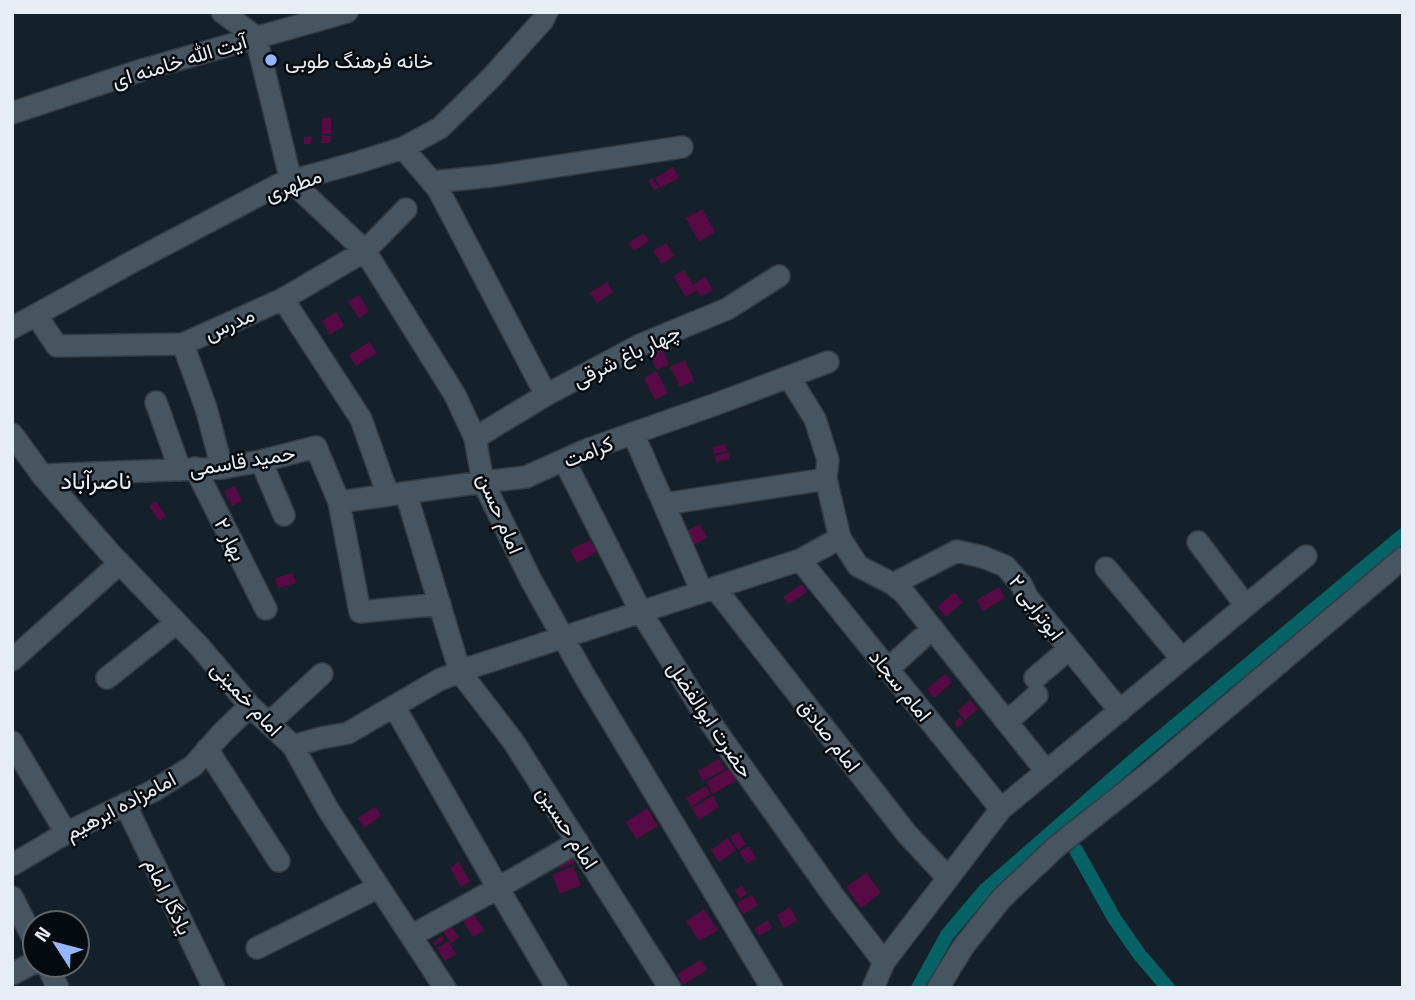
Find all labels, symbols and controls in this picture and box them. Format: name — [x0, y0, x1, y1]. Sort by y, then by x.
street label: آیت الله خامنه ای — [108, 24, 252, 96]
place label: خانه فرهنگ طوبی — [285, 44, 433, 76]
marker: خانه فرهنگ طوبی — [263, 52, 279, 68]
street label: مطهری — [260, 159, 326, 209]
street label: مدرس — [198, 298, 260, 348]
street label: چهار باغ شرقی — [567, 315, 685, 395]
street label: کرامت — [558, 427, 618, 475]
street label: حمید قاسمی — [187, 436, 297, 484]
district label: ناصرآباد — [60, 462, 132, 498]
street label: امام حسن — [470, 467, 532, 559]
street label: بهار ۲ — [207, 512, 255, 566]
street label: ابوترابی ۲ — [1001, 567, 1073, 647]
street label: امام سجاد — [862, 642, 940, 728]
street label: امام خمینی — [204, 653, 290, 743]
street label: حضرت ابوالفضل — [660, 654, 762, 784]
street label: امام صادق — [791, 691, 869, 779]
street label: امامزاده ابرهیم — [59, 762, 181, 848]
street label: امام حسین — [529, 779, 607, 875]
street label: یادگار امام — [137, 852, 201, 940]
north arrow — [21, 909, 91, 979]
text: N — [26, 920, 57, 948]

